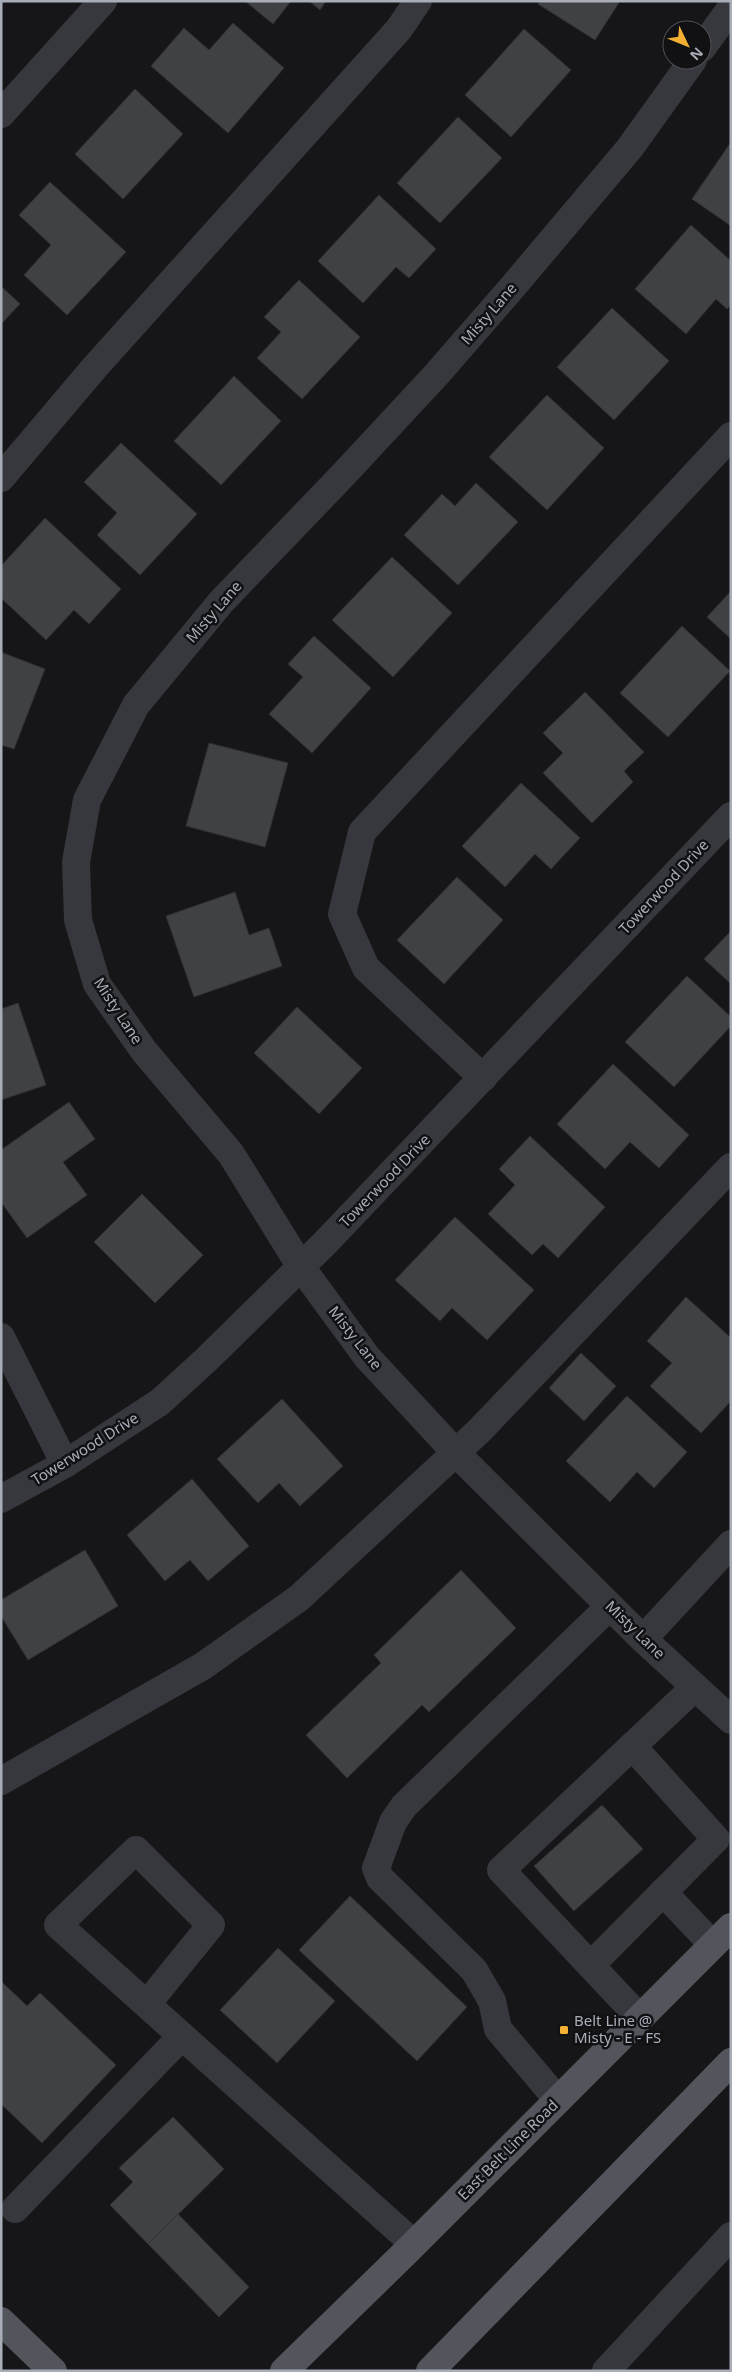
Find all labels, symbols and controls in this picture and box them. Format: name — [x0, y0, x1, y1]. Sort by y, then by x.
north arrow — [662, 20, 712, 70]
text: N — [686, 44, 708, 65]
street label: Misty Lane — [456, 278, 521, 348]
street label: Misty Lane — [181, 576, 246, 646]
street label: Towerwood Drive — [614, 835, 712, 938]
street label: Misty Lane — [90, 973, 148, 1048]
street label: Towerwood Drive — [334, 1129, 434, 1231]
street label: Misty Lane — [325, 1301, 387, 1373]
street label: Towerwood Drive — [27, 1407, 142, 1489]
street label: Misty Lane — [602, 1596, 670, 1663]
place label: Belt Line @ Misty - E - FS — [574, 2010, 661, 2047]
marker: Belt Line @ Misty - E - FS — [558, 2024, 570, 2036]
street label: East Belt Line Road — [453, 2095, 562, 2204]

